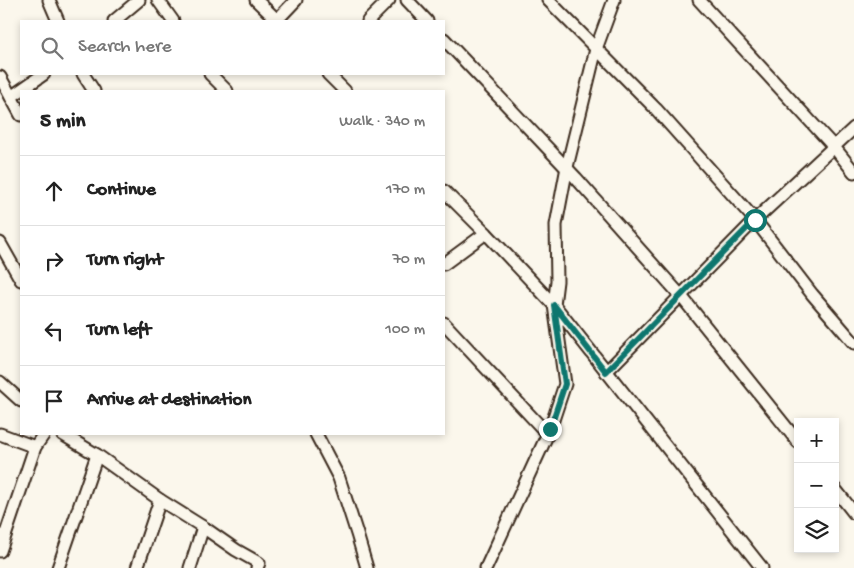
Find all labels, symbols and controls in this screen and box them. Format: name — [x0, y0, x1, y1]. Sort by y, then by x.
search box — [20, 20, 445, 75]
icon: search — [38, 34, 66, 62]
text: Search here — [78, 36, 172, 59]
text: 5 min — [40, 110, 85, 135]
text: Walk · 340 m — [339, 113, 425, 132]
icon: ahead — [40, 177, 68, 205]
text: Continue — [87, 179, 156, 202]
text: 170 m — [386, 181, 425, 200]
route start — [744, 209, 767, 232]
icon: right — [40, 247, 68, 275]
text: Turn right — [87, 249, 163, 272]
text: 70 m — [392, 251, 425, 270]
icon: left — [40, 317, 68, 345]
text: Turn left — [87, 319, 151, 342]
text: 100 m — [385, 321, 425, 340]
icon: arrive — [40, 387, 68, 415]
text: Arrive at destination — [87, 389, 251, 412]
route end — [539, 418, 562, 441]
map controls — [794, 418, 839, 553]
button: + — [794, 418, 839, 463]
button: − — [794, 463, 839, 508]
button: layers — [794, 508, 839, 553]

